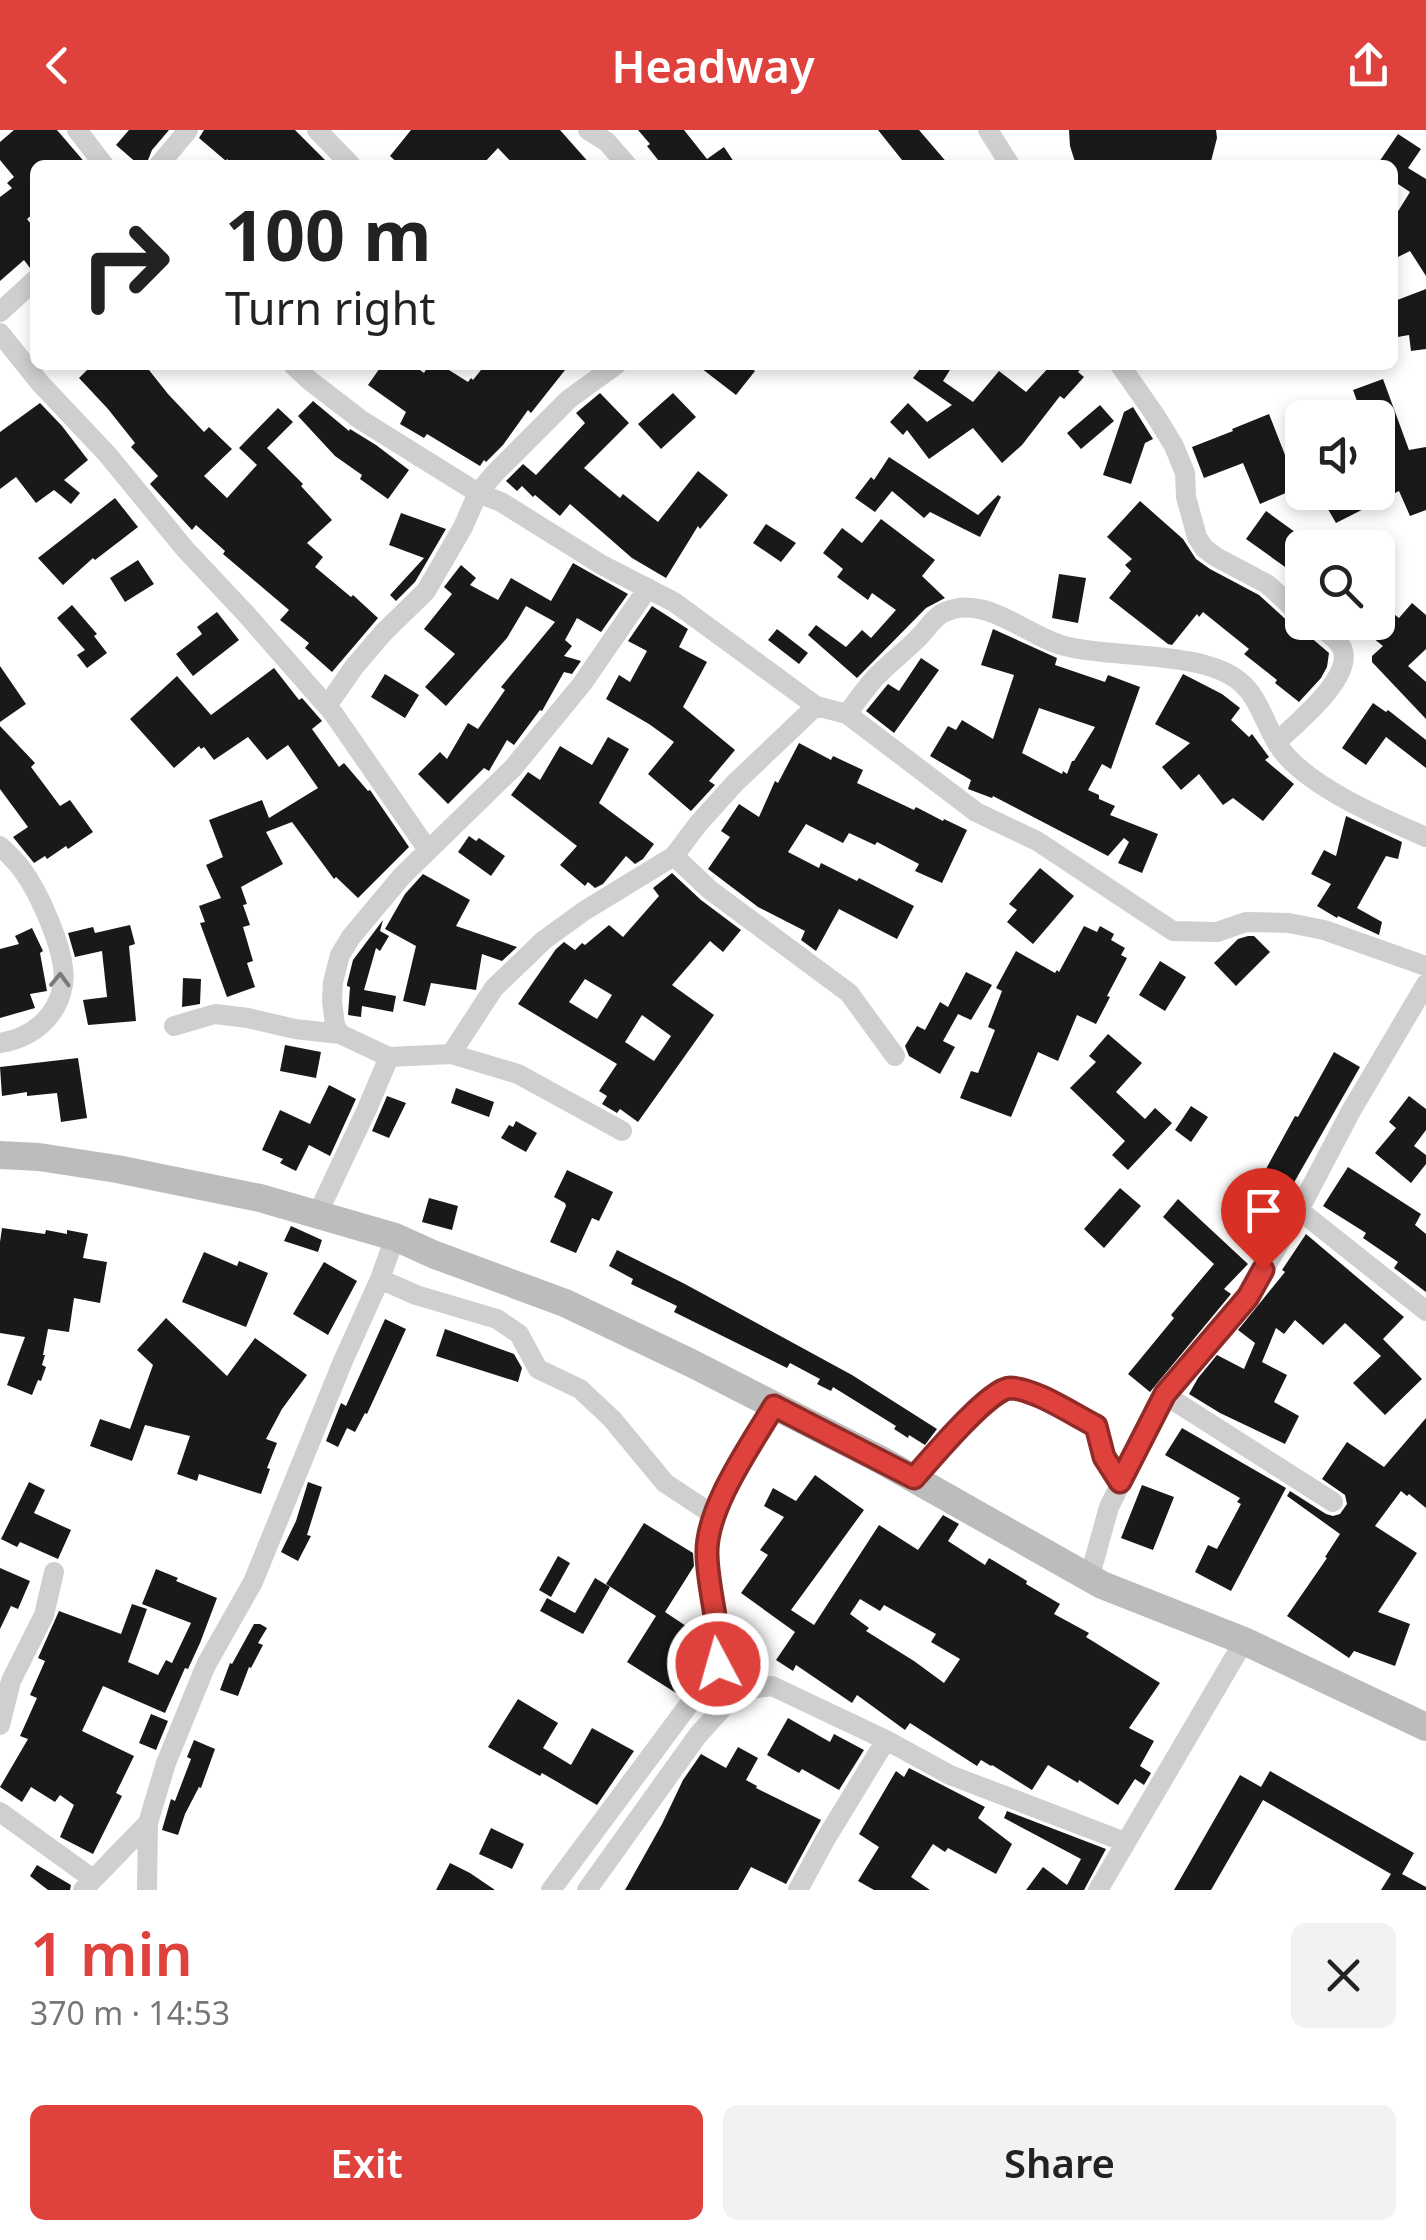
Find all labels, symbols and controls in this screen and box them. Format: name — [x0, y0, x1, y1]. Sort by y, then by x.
text: Headway — [611, 35, 815, 96]
icon: back — [30, 38, 85, 93]
icon: share — [1341, 38, 1396, 93]
text: 100 m — [225, 186, 432, 282]
icon: right — [60, 200, 190, 330]
text: Turn right — [225, 277, 436, 338]
map controls — [1285, 400, 1395, 640]
button: sound — [1285, 400, 1395, 510]
button: search — [1285, 530, 1395, 640]
one-way arrow — [50, 972, 71, 987]
pin — [1221, 1168, 1306, 1271]
icon: arrive — [1236, 1183, 1291, 1238]
position arrow — [666, 1612, 770, 1716]
text: 1 min — [30, 1912, 193, 1994]
button: close — [1291, 1923, 1396, 2028]
text: 370 m · 14:53 — [30, 1991, 230, 2034]
button: Exit — [30, 2105, 703, 2220]
button: Share — [723, 2105, 1396, 2220]

